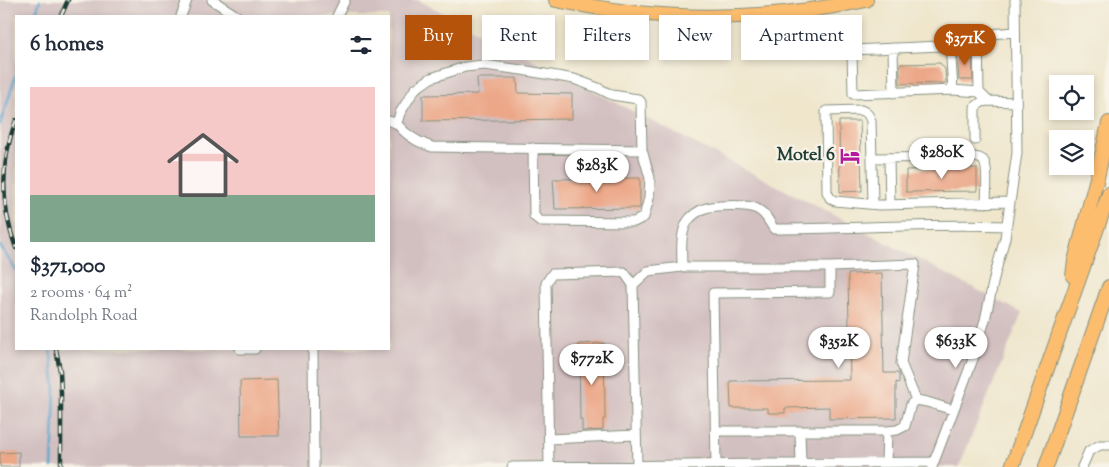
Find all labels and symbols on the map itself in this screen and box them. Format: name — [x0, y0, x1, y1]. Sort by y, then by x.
pin: $371K — [930, 23, 1000, 66]
pin: $280K — [907, 138, 977, 180]
place label: Motel 6 — [777, 143, 835, 169]
hotel icon: Motel 6 — [839, 145, 861, 167]
pin: $283K — [562, 150, 632, 193]
pin: $352K — [804, 326, 874, 369]
pin: $633K — [921, 326, 991, 369]
pin: $772K — [557, 344, 627, 386]

